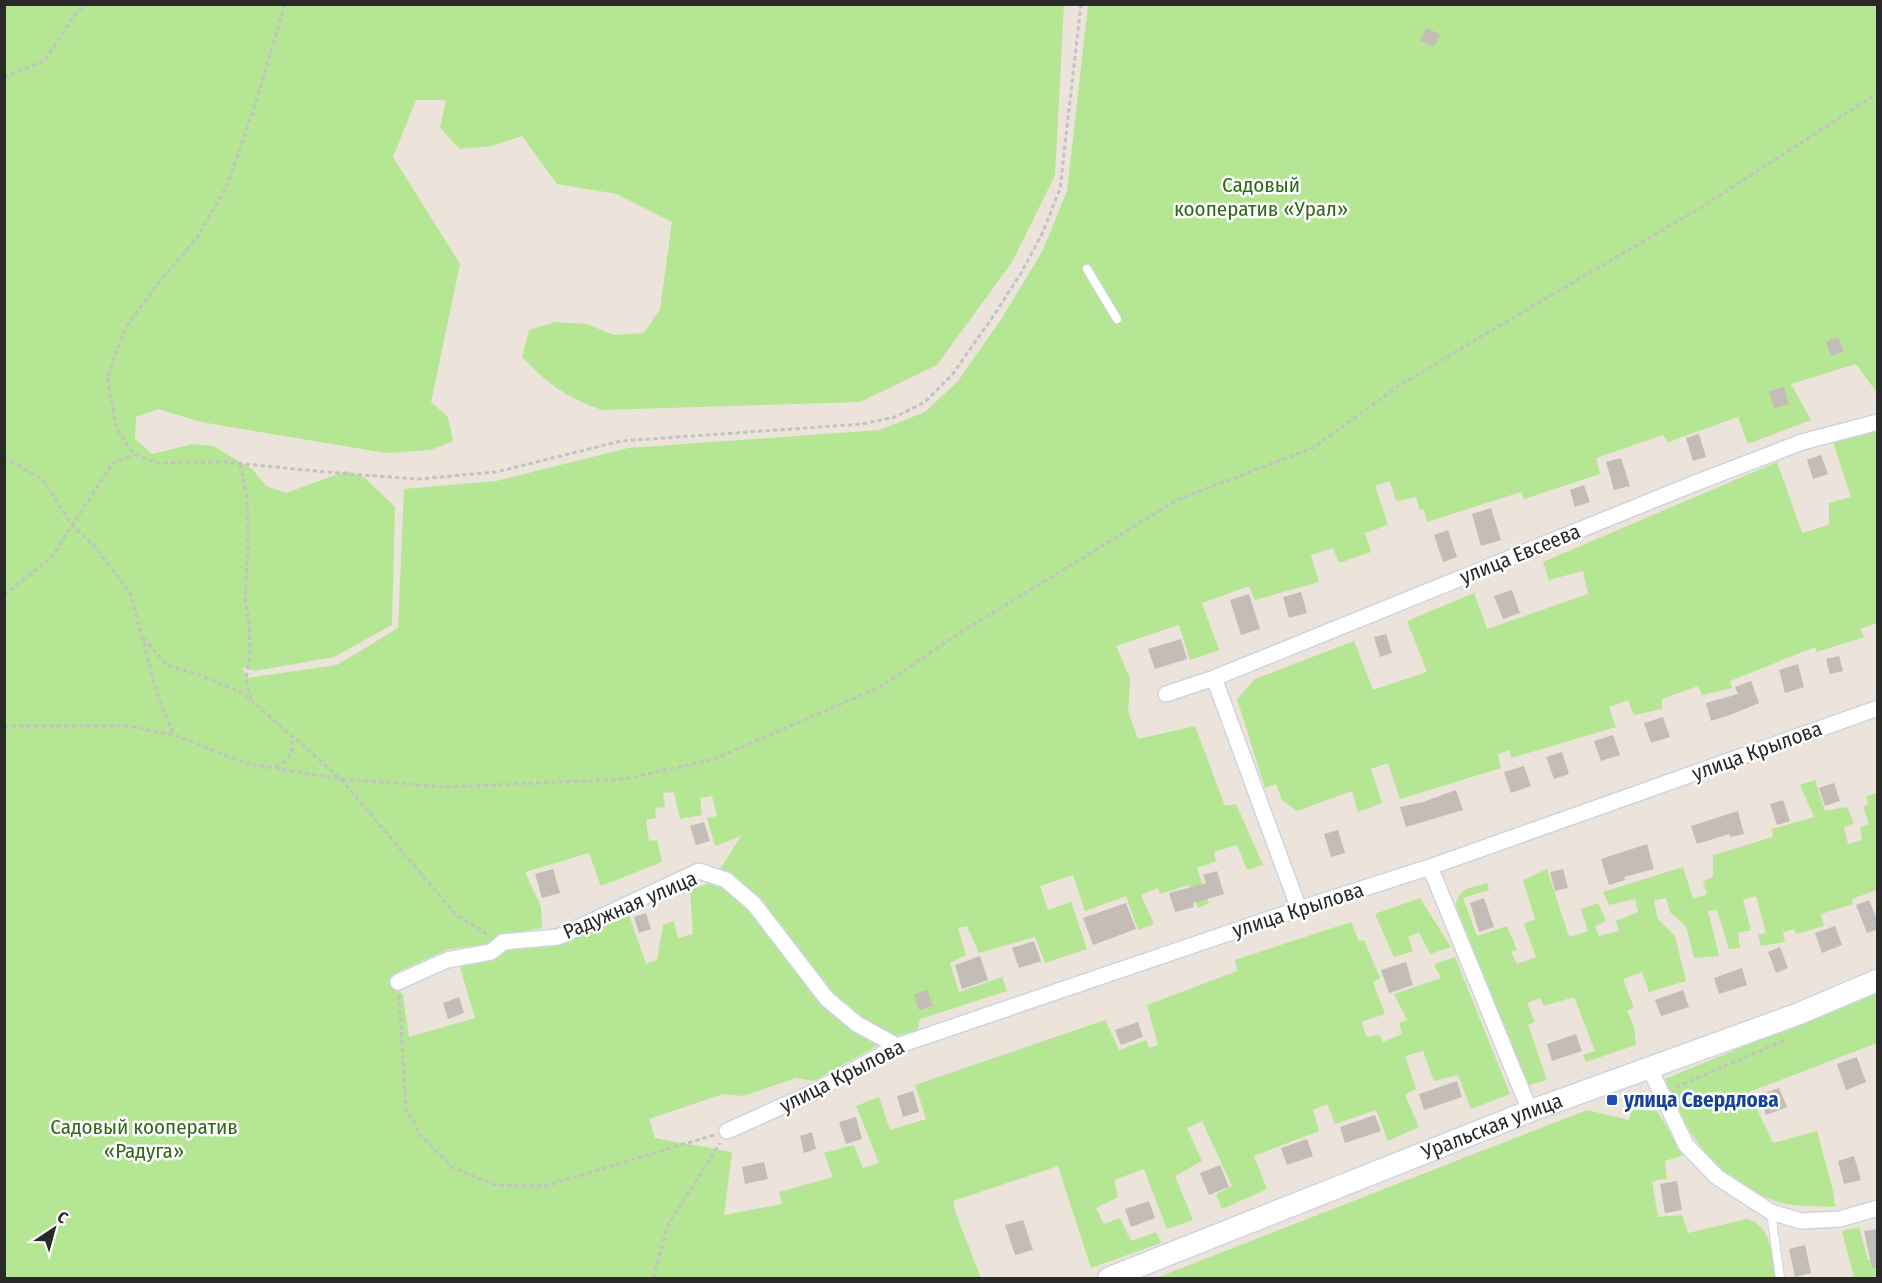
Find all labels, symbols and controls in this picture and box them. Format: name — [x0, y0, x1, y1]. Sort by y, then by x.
park label: Садовый кооператив «Урал» — [1174, 172, 1348, 222]
street label: улица Евсеева — [1456, 518, 1584, 590]
street label: улица Крылова — [1688, 715, 1826, 787]
street label: Радужная улица — [559, 865, 701, 945]
street label: улица Крылова — [1229, 877, 1367, 943]
street label: улица Крылова — [775, 1033, 909, 1119]
street label: Уральская улица — [1417, 1087, 1566, 1166]
place label: улица Свердлова — [1623, 1087, 1779, 1113]
marker: улица Свердлова — [1605, 1093, 1619, 1107]
park label: Садовый кооператив «Радуга» — [50, 1114, 238, 1164]
north arrow — [24, 1199, 84, 1259]
text: С — [54, 1207, 72, 1228]

